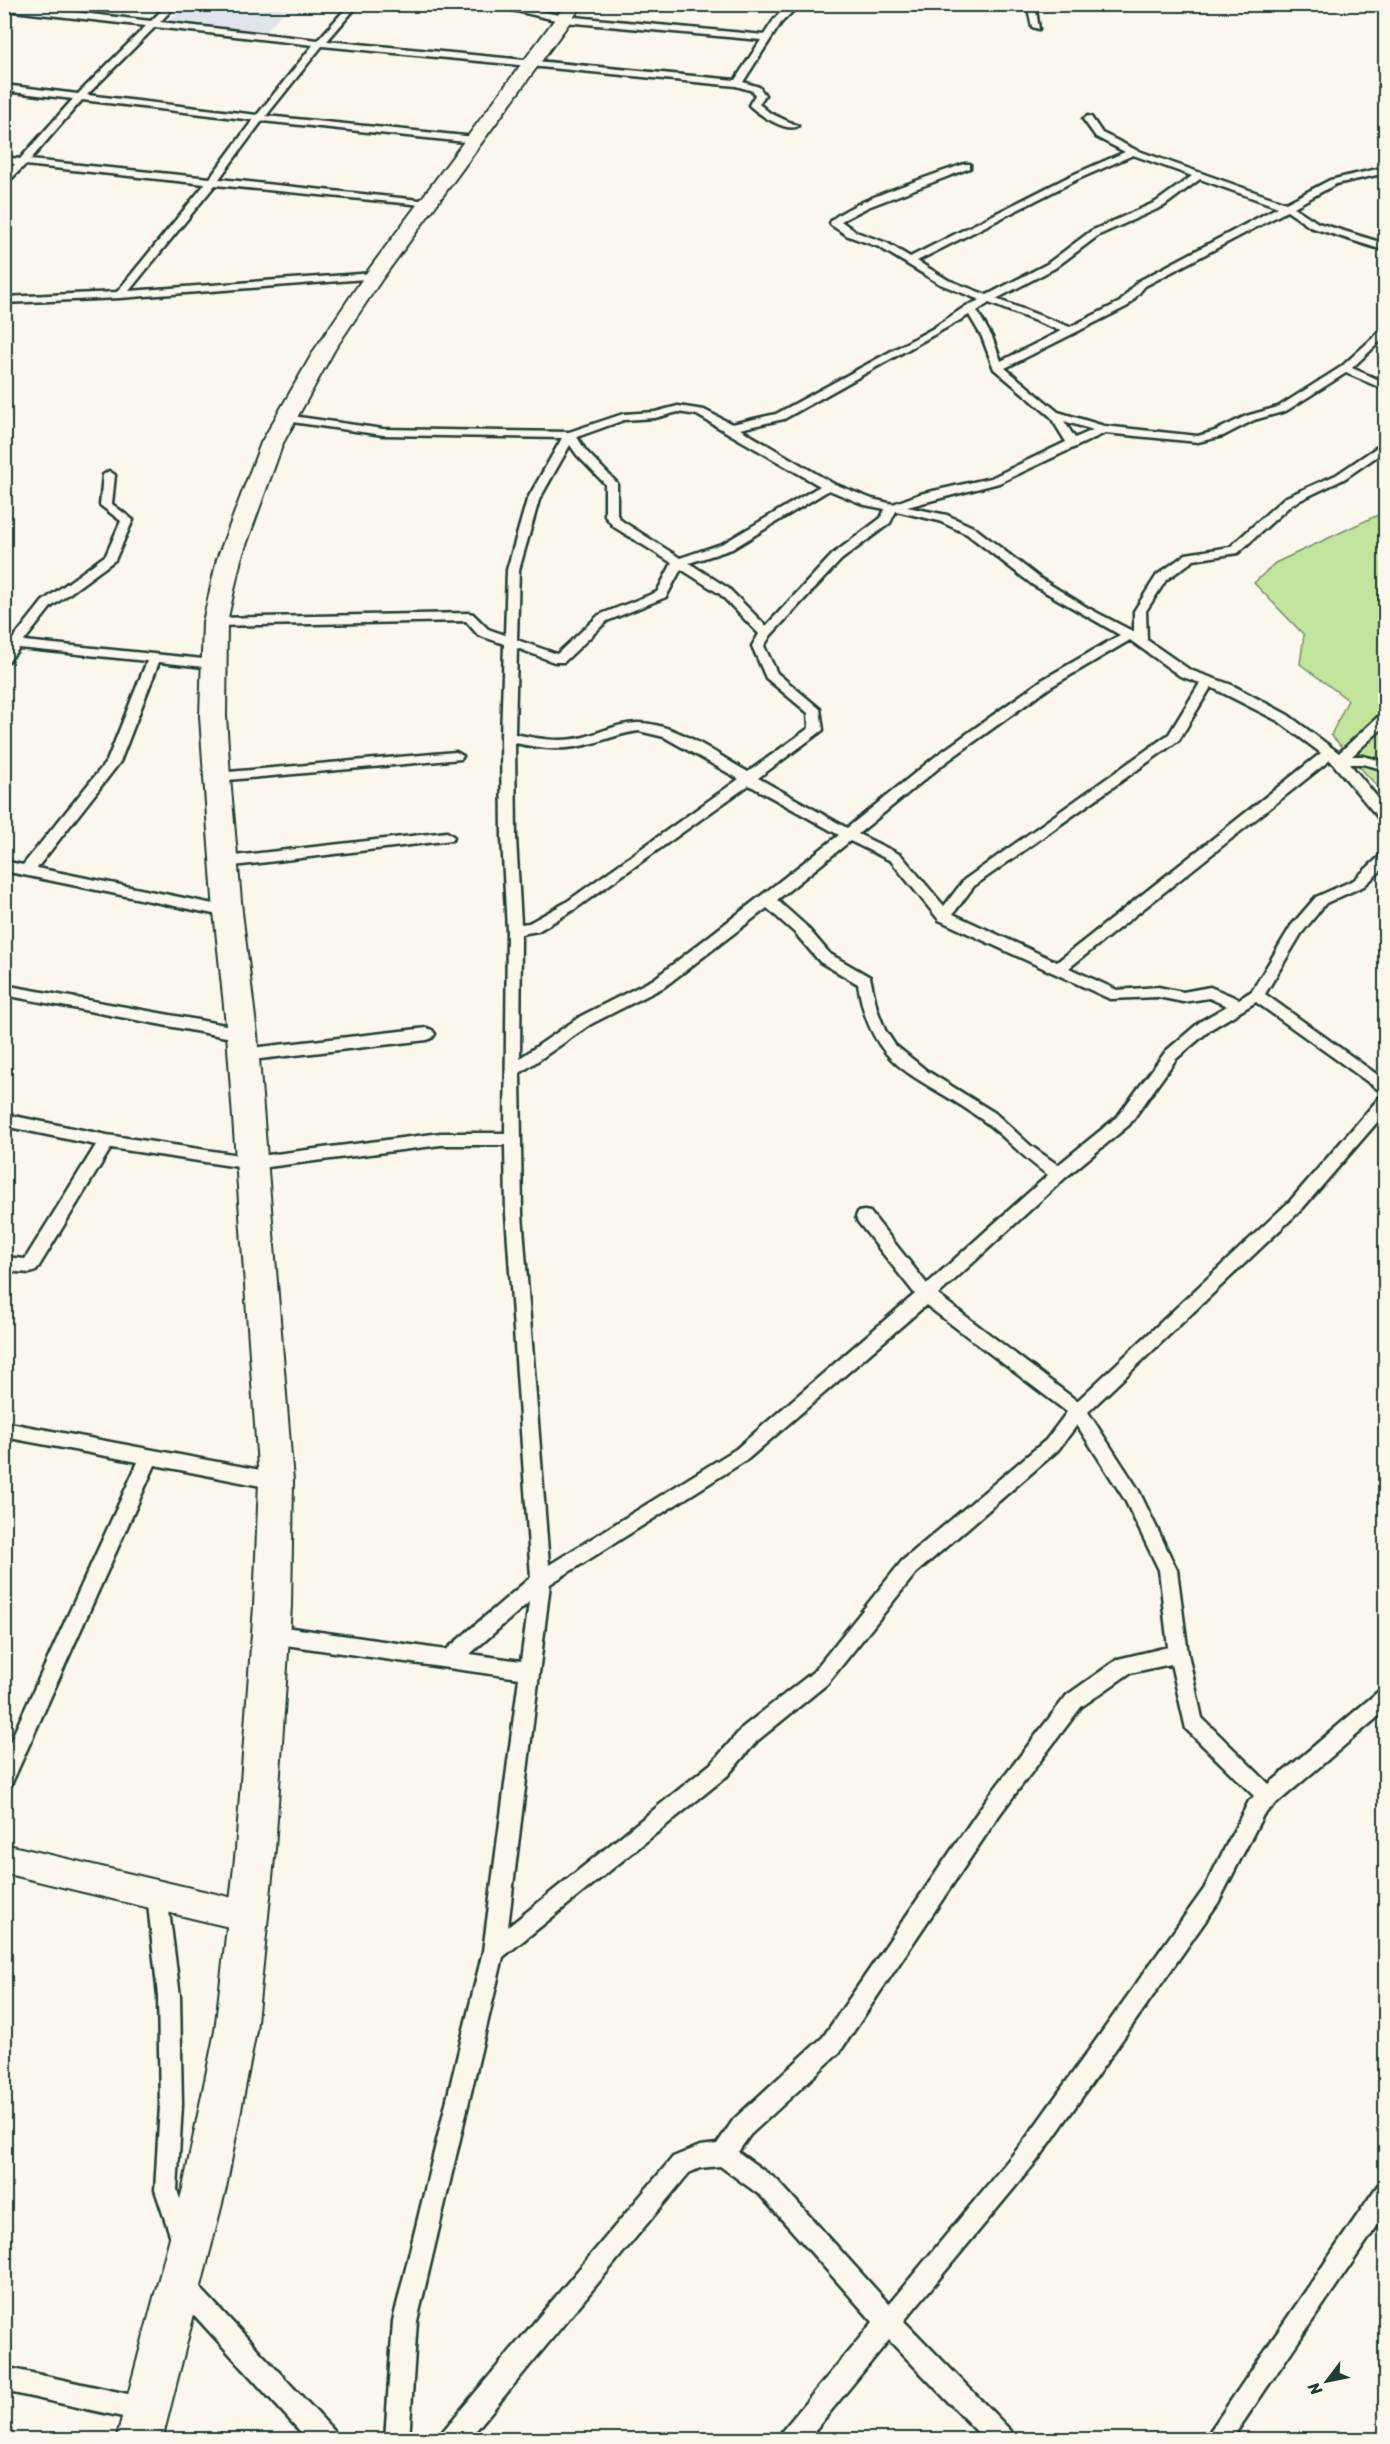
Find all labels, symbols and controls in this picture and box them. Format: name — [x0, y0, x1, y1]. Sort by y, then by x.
north arrow — [1297, 2351, 1357, 2411]
text: N — [1299, 2376, 1330, 2402]

